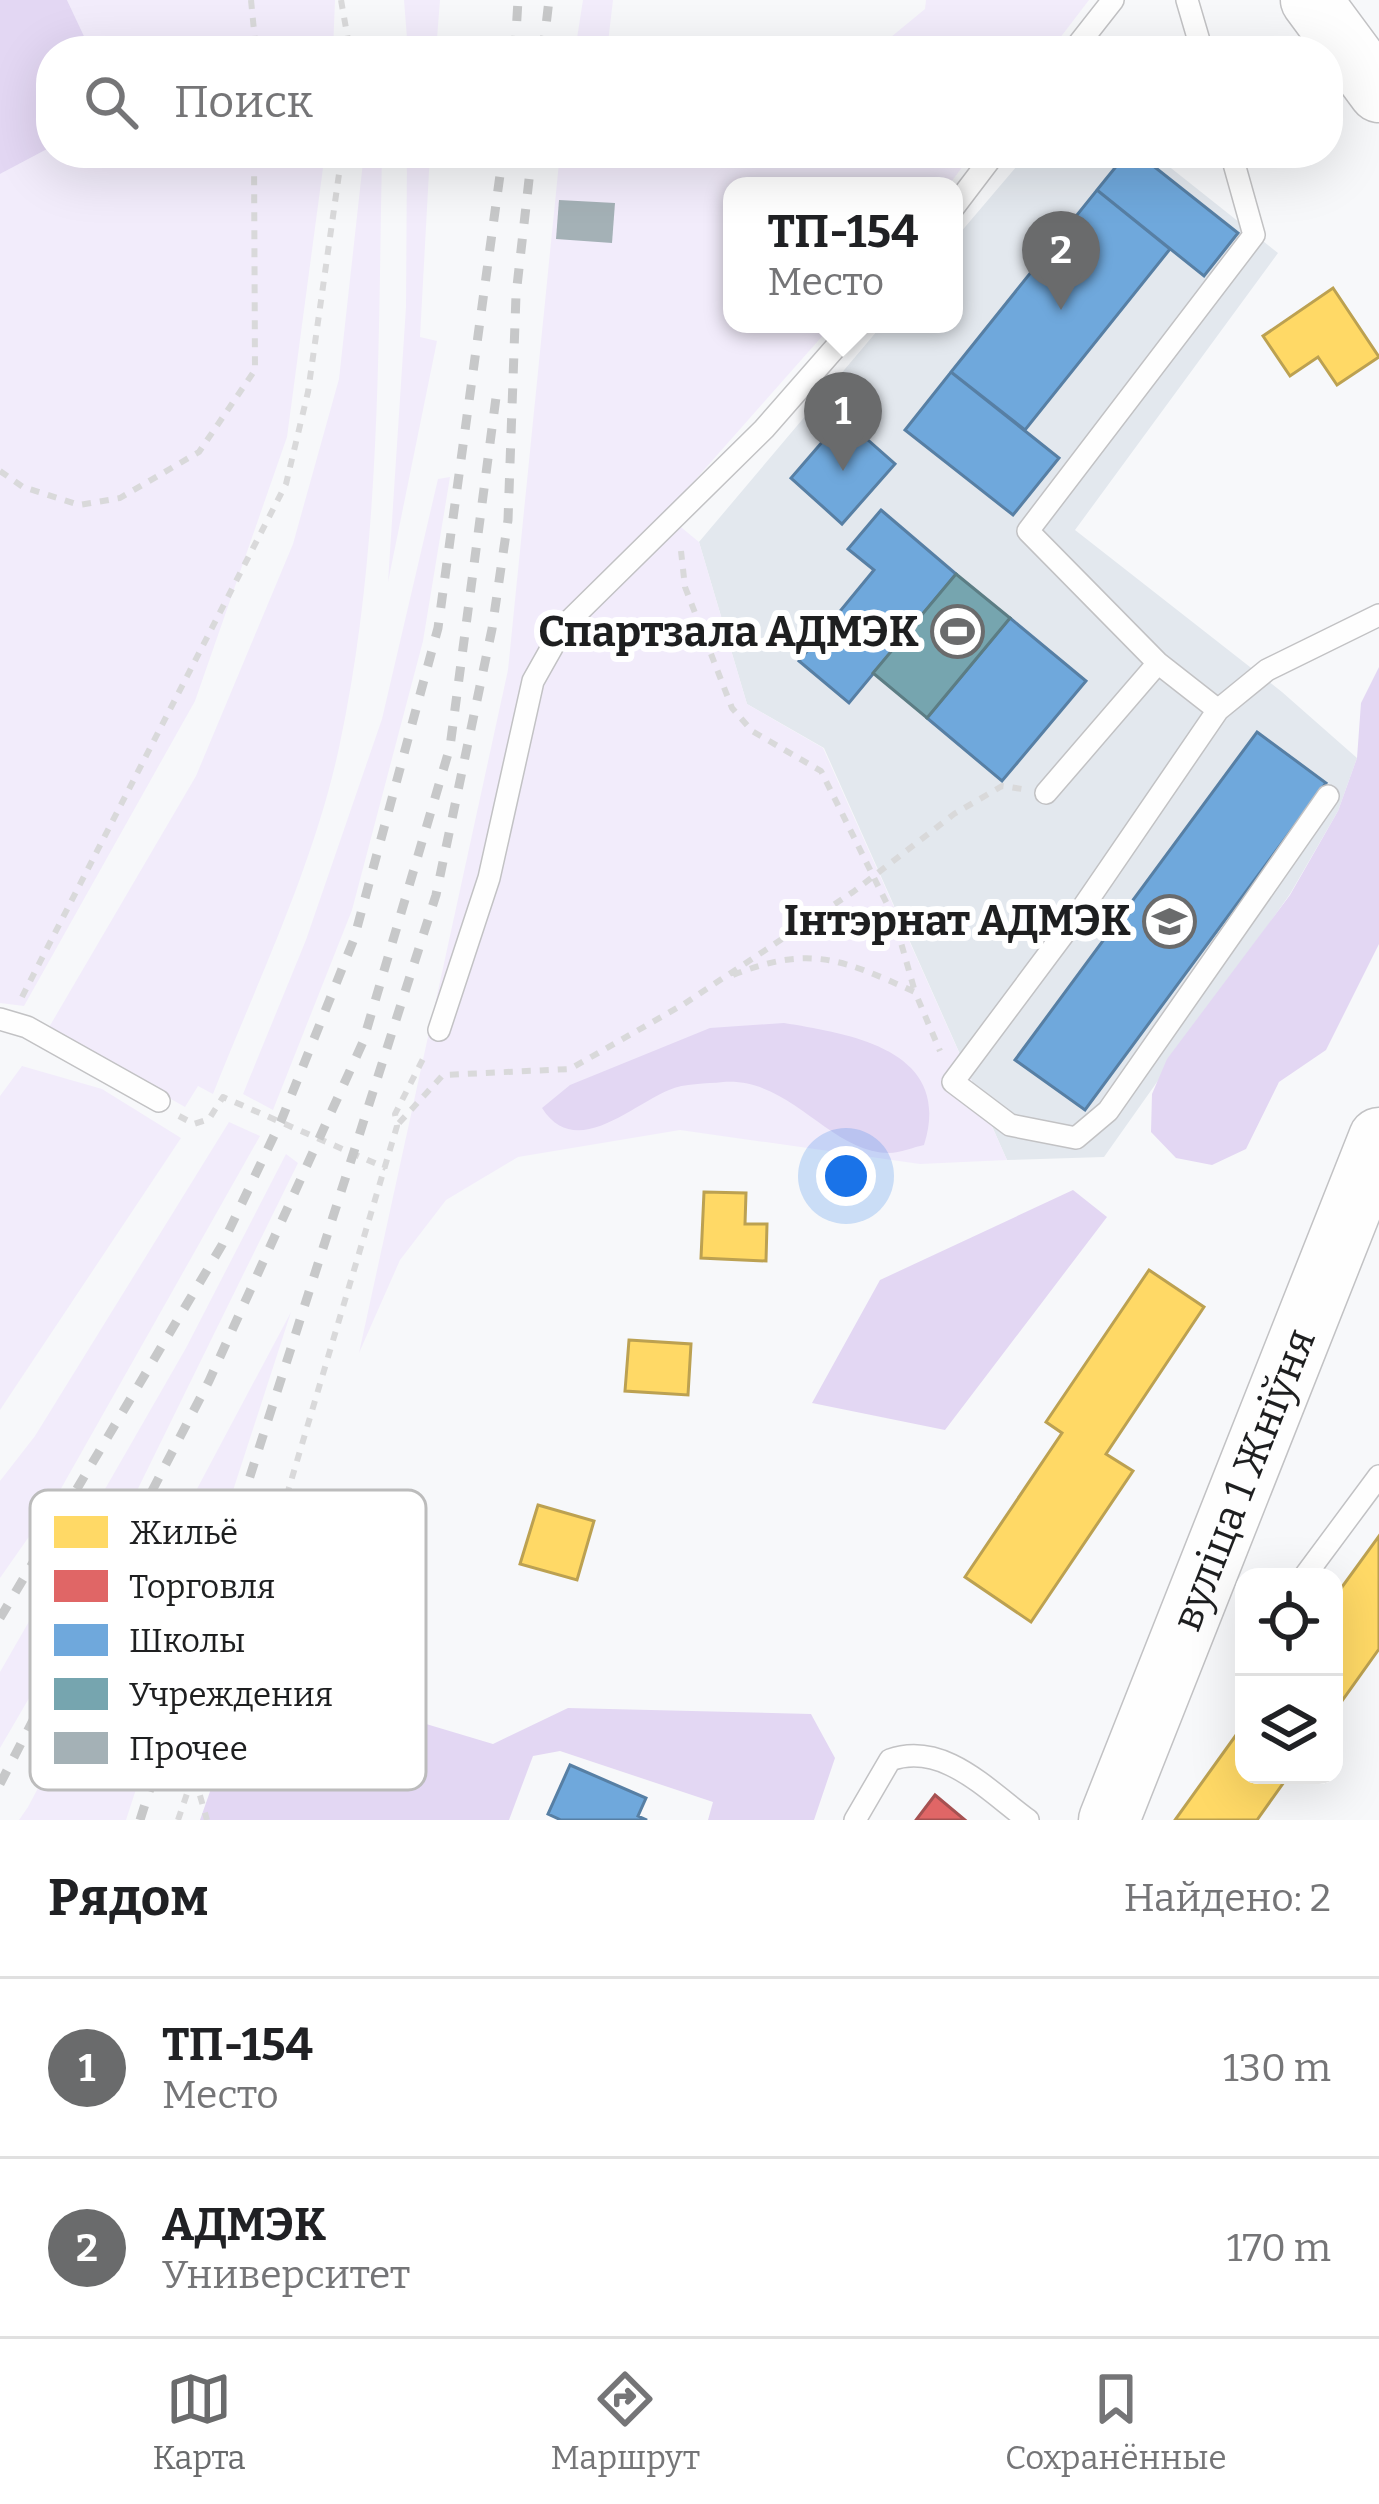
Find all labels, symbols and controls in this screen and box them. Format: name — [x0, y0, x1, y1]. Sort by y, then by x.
search box — [36, 36, 1343, 168]
icon: search — [78, 69, 144, 135]
text: Поиск — [174, 75, 313, 129]
popup — [723, 177, 963, 333]
text: ТП-154 — [768, 205, 918, 259]
pin: 2 — [1022, 211, 1100, 310]
text: Место — [768, 259, 884, 305]
pin: 1 — [804, 372, 882, 471]
sports icon: Спартзала АДМЭК — [930, 604, 986, 660]
place label: Спартзала АДМЭК — [538, 607, 919, 657]
school or university icon: Інтэрнат АДМЭК — [1142, 893, 1198, 949]
place label: Інтэрнат АДМЭК — [784, 896, 1131, 946]
your location — [816, 1146, 876, 1206]
street label: вуліца 1 Жніўня — [1162, 1322, 1326, 1638]
legend — [30, 1490, 426, 1790]
text: Жильё — [129, 1513, 238, 1553]
text: Торговля — [129, 1567, 275, 1607]
map controls — [1235, 1568, 1343, 1784]
button: locate — [1235, 1568, 1343, 1676]
text: Школы — [129, 1621, 245, 1661]
text: Учреждения — [129, 1675, 333, 1715]
button: layers — [1235, 1676, 1343, 1784]
text: Прочее — [129, 1729, 248, 1769]
text: Рядом — [48, 1867, 208, 1929]
text: Найдено: 2 — [1124, 1875, 1331, 1921]
text: ТП-154 — [162, 2018, 313, 2072]
text: 1 — [79, 2045, 95, 2091]
text: 130 m — [1223, 2045, 1331, 2091]
text: Место — [162, 2072, 279, 2118]
text: АДМЭК — [162, 2198, 326, 2252]
text: 2 — [76, 2225, 98, 2271]
text: 170 m — [1227, 2225, 1331, 2271]
text: Университет — [162, 2252, 410, 2298]
tab: Карта — [152, 2366, 246, 2478]
tab: Маршрут — [551, 2366, 700, 2478]
tab: Сохранённые — [1005, 2366, 1227, 2478]

